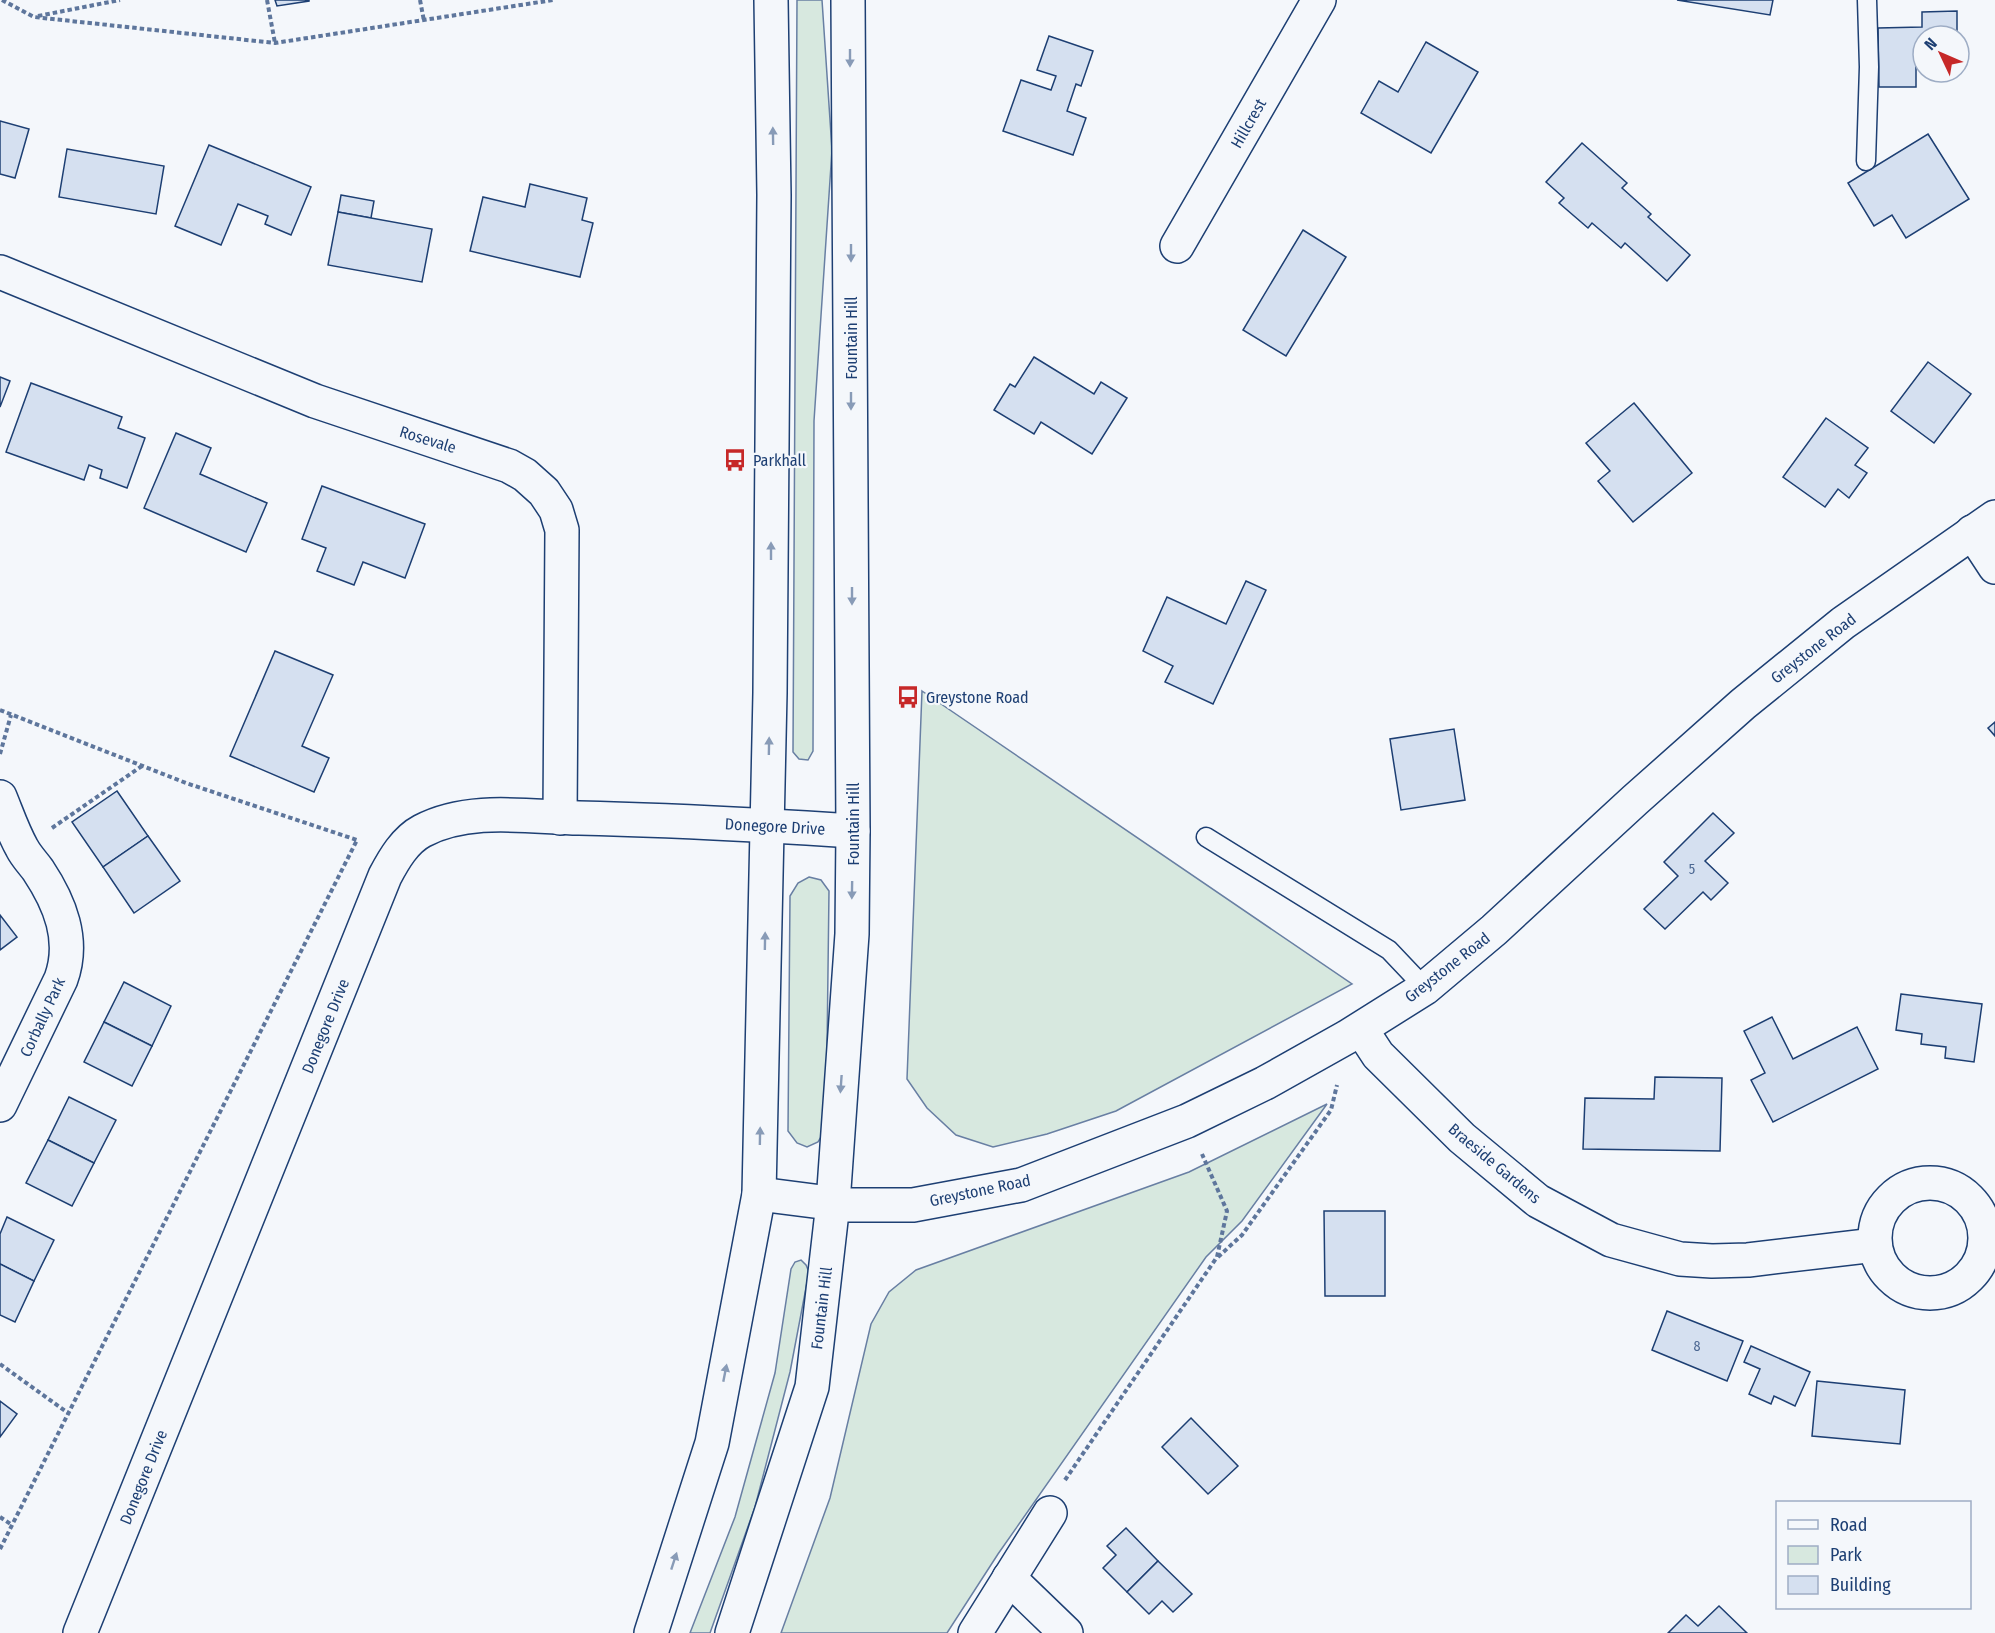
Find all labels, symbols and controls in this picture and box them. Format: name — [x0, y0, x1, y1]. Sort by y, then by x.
north arrow — [1911, 24, 1971, 84]
text: N — [1920, 34, 1941, 54]
one-way arrow — [845, 49, 855, 68]
street label: Hillcrest — [1227, 94, 1271, 151]
one-way arrow — [768, 127, 778, 146]
one-way arrow — [846, 244, 856, 263]
street label: Fountain Hill — [842, 296, 861, 380]
one-way arrow — [846, 392, 856, 411]
street label: Rosevale — [397, 422, 459, 457]
bus stop icon: Parkhall — [722, 447, 748, 473]
place label: Parkhall — [753, 451, 806, 470]
one-way arrow — [766, 541, 776, 560]
one-way arrow — [847, 587, 857, 606]
street label: Greystone Road — [1767, 609, 1860, 687]
bus stop icon: Greystone Road — [895, 684, 921, 710]
place label: Greystone Road — [926, 688, 1029, 707]
one-way arrow — [764, 736, 774, 755]
street label: Fountain Hill — [844, 782, 863, 866]
street label: Donegore Drive — [724, 814, 826, 839]
house number: 5 — [1689, 861, 1695, 878]
one-way arrow — [847, 880, 857, 899]
street label: Greystone Road — [1401, 928, 1494, 1006]
one-way arrow — [760, 931, 770, 950]
street label: Corbally Park — [16, 974, 69, 1060]
street label: Donegore Drive — [298, 976, 353, 1076]
one-way arrow — [837, 1075, 846, 1094]
street label: Braeside Gardens — [1445, 1119, 1545, 1208]
one-way arrow — [755, 1126, 765, 1145]
street label: Greystone Road — [928, 1171, 1032, 1210]
street label: Fountain Hill — [807, 1266, 836, 1350]
house number: 8 — [1694, 1338, 1701, 1355]
one-way arrow — [721, 1363, 730, 1382]
street label: Donegore Drive — [116, 1427, 171, 1527]
legend — [1776, 1501, 1971, 1609]
text: Road — [1830, 1514, 1867, 1536]
text: Park — [1830, 1544, 1863, 1566]
one-way arrow — [670, 1552, 679, 1570]
text: Building — [1830, 1574, 1891, 1596]

